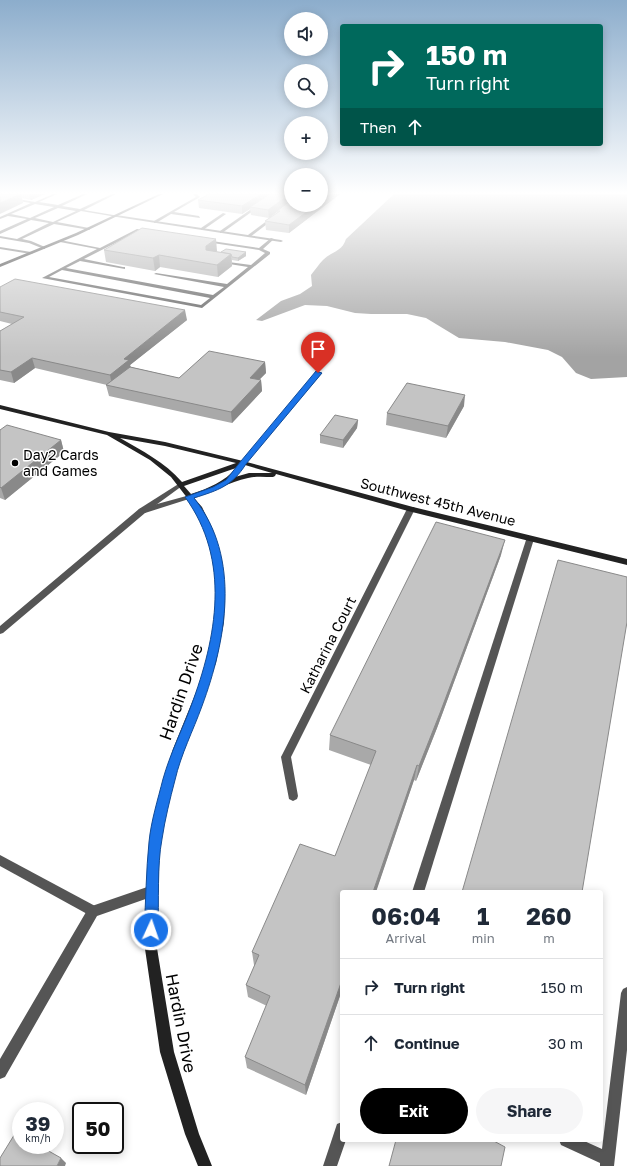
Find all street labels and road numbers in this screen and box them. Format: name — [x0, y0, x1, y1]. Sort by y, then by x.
street label: Southwest 45th Avenue — [359, 474, 518, 529]
street label: Katharina Court — [296, 594, 359, 696]
street label: Hardin Drive — [154, 641, 207, 743]
street label: Hardin Drive — [162, 971, 201, 1075]

